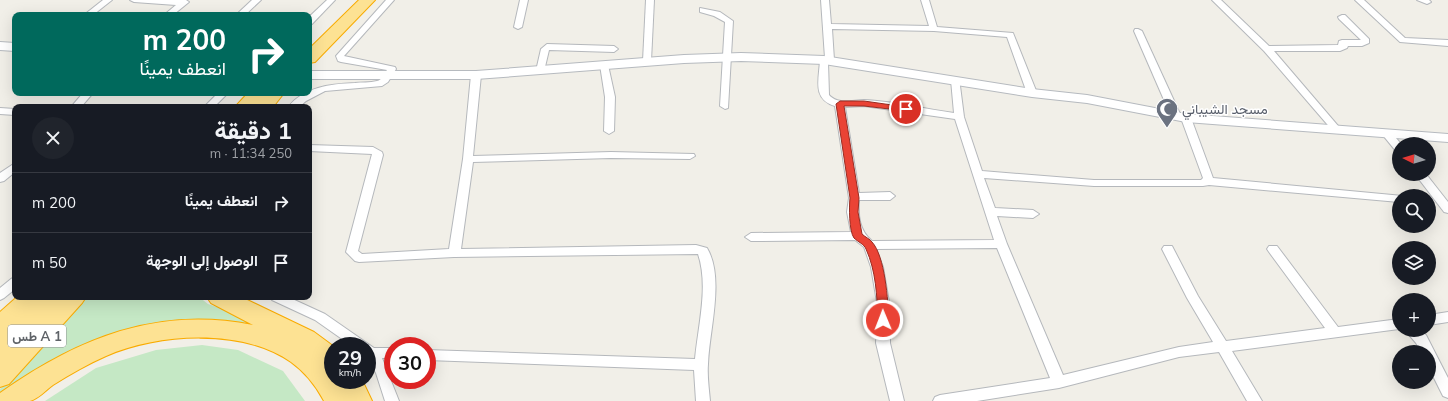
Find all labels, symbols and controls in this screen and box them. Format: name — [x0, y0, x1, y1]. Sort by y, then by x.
text: 200 m — [143, 22, 226, 57]
icon: right — [240, 28, 292, 80]
text: انعطف يمينًا — [140, 57, 226, 80]
pin — [889, 92, 923, 126]
mosque icon: مسجد الشيباني — [1154, 96, 1180, 129]
icon: arrive — [895, 98, 917, 120]
place label: مسجد الشيباني — [1182, 100, 1268, 121]
text: 1 دقيقة — [214, 115, 292, 145]
button: close — [32, 117, 74, 159]
north arrow — [1392, 137, 1436, 181]
map controls — [1392, 137, 1436, 389]
text: 250 m · 11:34 — [210, 145, 292, 161]
button: search — [1392, 189, 1436, 233]
text: انعطف يمينًا — [185, 191, 258, 210]
icon: right — [270, 192, 292, 214]
text: 200 m — [32, 193, 76, 212]
button: layers — [1392, 241, 1436, 285]
text: الوصول إلى الوجهة — [146, 251, 258, 270]
icon: arrive — [270, 252, 292, 274]
text: 50 m — [32, 253, 67, 272]
button: + — [1392, 293, 1436, 337]
position arrow — [862, 299, 904, 341]
road number: طس A 1 — [8, 325, 66, 347]
speed limit sign: 30 — [384, 337, 436, 389]
text: 29 — [338, 345, 362, 370]
button: − — [1392, 345, 1436, 389]
text: km/h — [339, 366, 361, 379]

